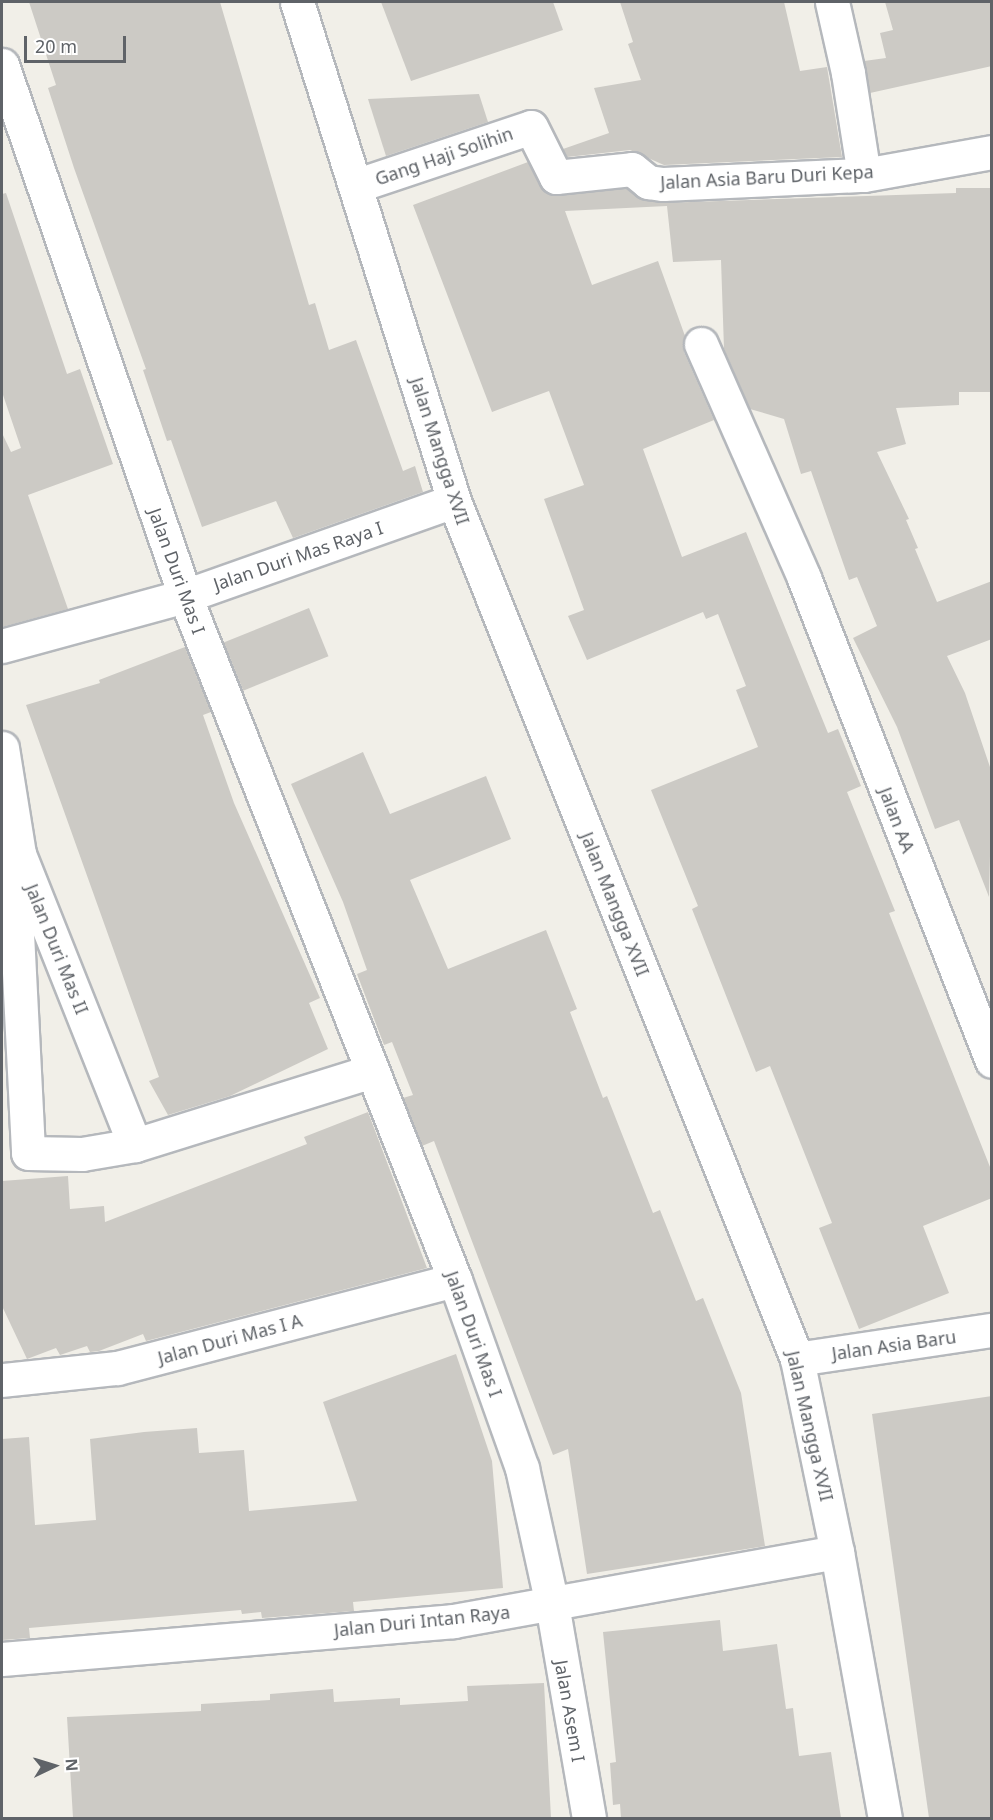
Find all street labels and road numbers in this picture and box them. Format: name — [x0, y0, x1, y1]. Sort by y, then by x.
street label: Gang Haji Solihin — [372, 122, 516, 190]
street label: Jalan Asia Baru Duri Kepa — [660, 161, 874, 193]
street label: Jalan Mangga XVII — [406, 375, 474, 527]
street label: Jalan Duri Mas I — [144, 505, 210, 637]
street label: Jalan Duri Mas Raya I — [210, 517, 386, 595]
street label: Jalan AA — [875, 784, 919, 856]
street label: Jalan Mangga XVII — [576, 829, 654, 979]
street label: Jalan Duri Mas II — [21, 881, 93, 1017]
street label: Jalan Duri Mas I — [441, 1268, 507, 1400]
street label: Jalan Duri Mas I A — [155, 1309, 305, 1369]
street label: Jalan Asia Baru — [830, 1326, 958, 1364]
street label: Jalan Mangga XVII — [782, 1349, 838, 1503]
street label: Jalan Duri Intan Raya — [333, 1601, 511, 1641]
street label: Jalan Asem I — [550, 1658, 590, 1764]

